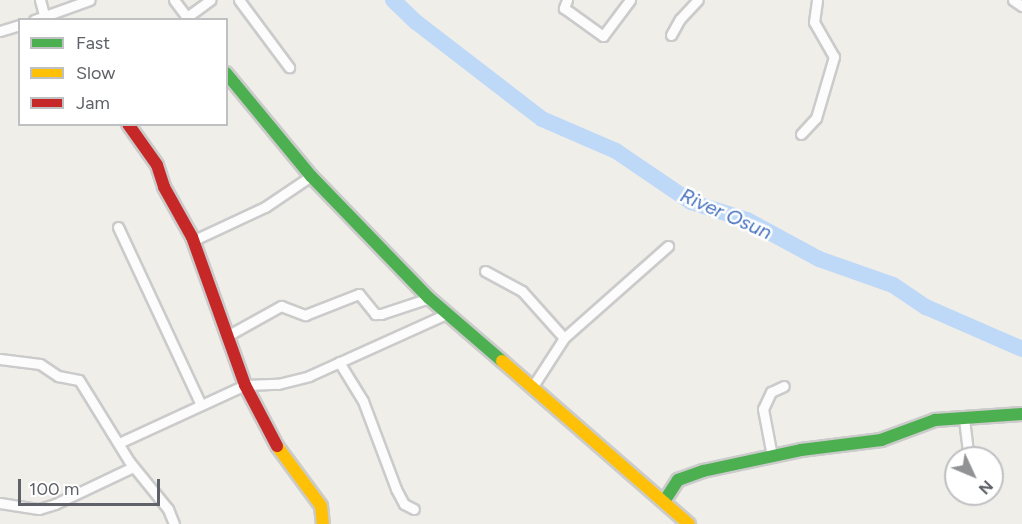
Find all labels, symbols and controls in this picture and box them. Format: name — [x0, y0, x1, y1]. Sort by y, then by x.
legend — [18, 18, 228, 126]
text: Fast — [76, 32, 110, 54]
text: Slow — [76, 62, 115, 84]
text: Jam — [76, 92, 110, 114]
water label: River Osun — [677, 183, 775, 245]
north arrow — [944, 446, 1004, 506]
scale bar — [21, 467, 164, 505]
text: N — [975, 476, 997, 499]
text: 100 m — [29, 478, 79, 500]

